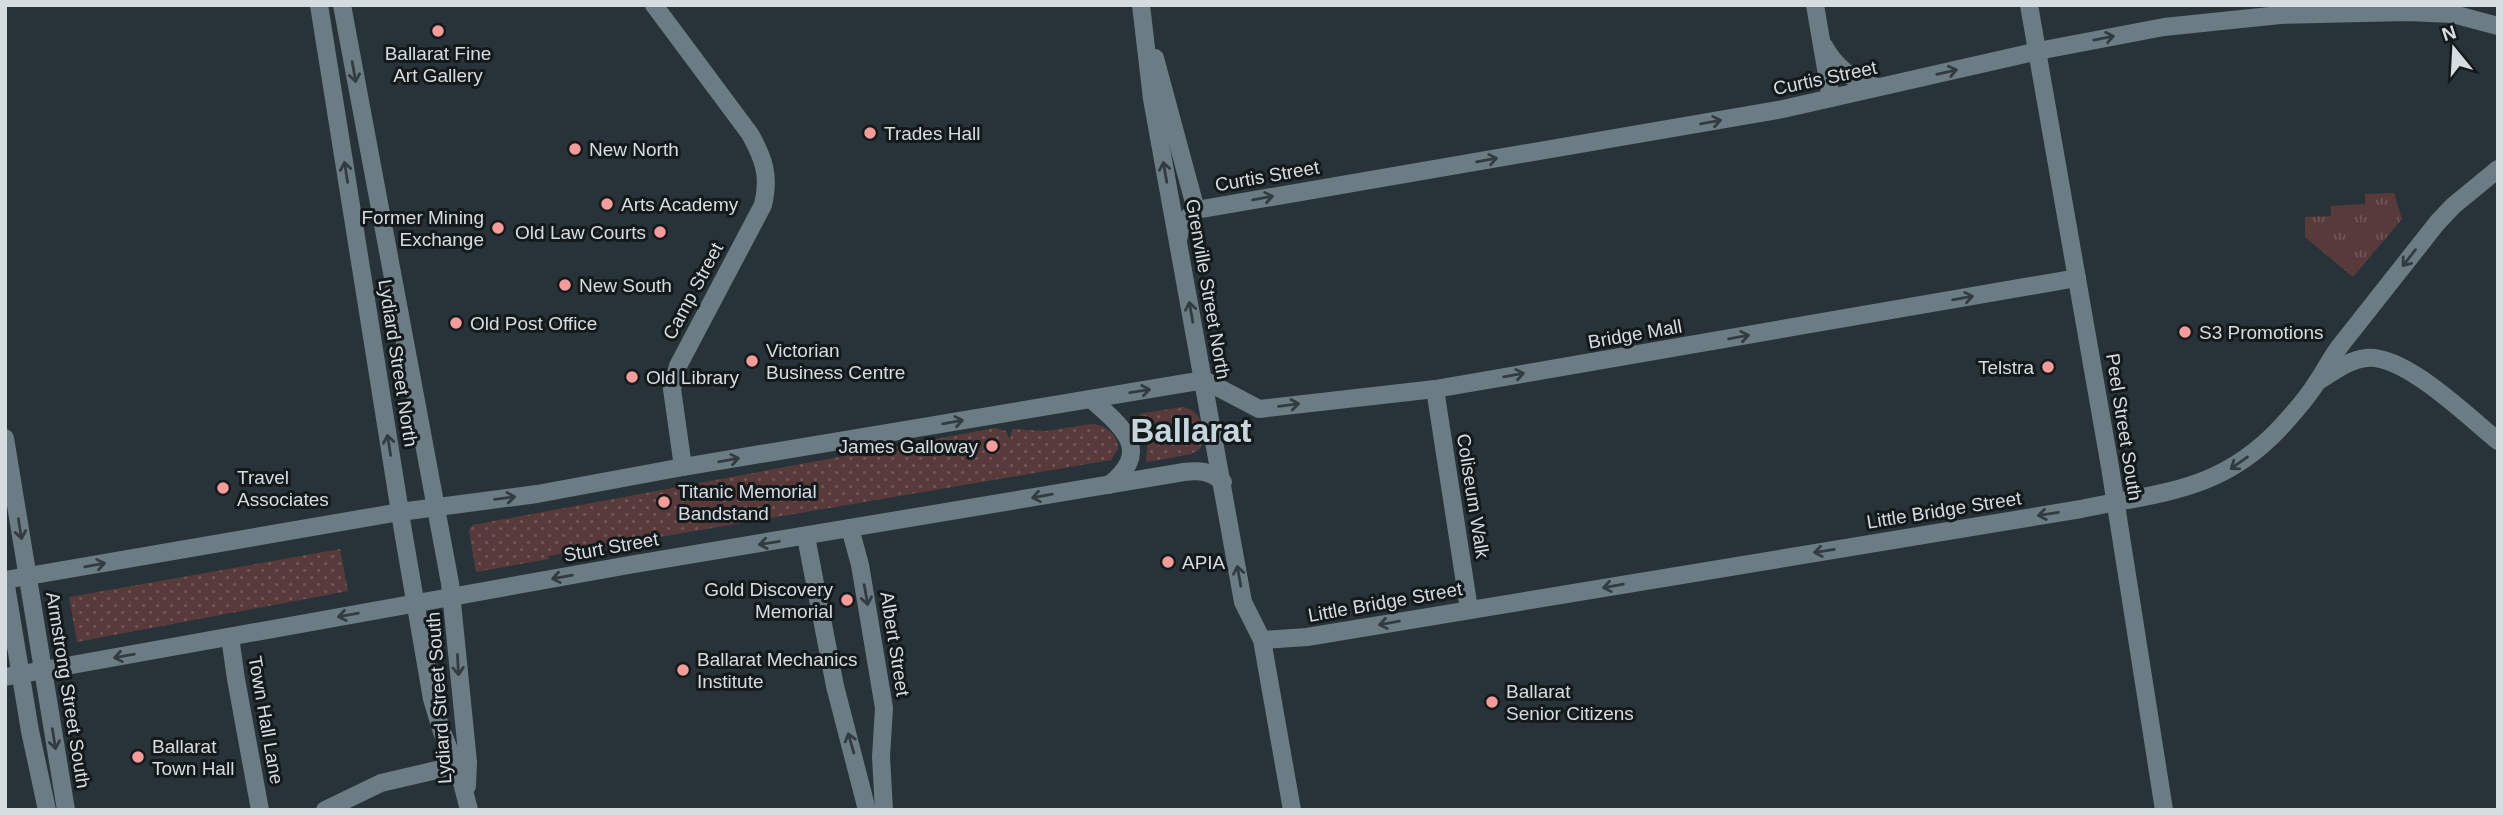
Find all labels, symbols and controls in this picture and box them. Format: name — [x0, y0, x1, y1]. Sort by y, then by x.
north arrow — [2419, 14, 2489, 84]
text: N — [2439, 21, 2459, 45]
marker: Ballarat Fine Art Gallery — [430, 23, 446, 39]
one-way arrow — [2092, 31, 2115, 44]
place label: Ballarat Fine Art Gallery — [385, 43, 491, 86]
street label: Curtis Street — [1771, 57, 1880, 99]
one-way arrow — [348, 60, 361, 83]
one-way arrow — [1935, 65, 1958, 78]
one-way arrow — [1699, 114, 1722, 128]
place label: Trades Hall — [884, 123, 980, 144]
marker: Trades Hall — [862, 125, 878, 141]
place label: New North — [589, 139, 679, 160]
marker: New North — [567, 141, 583, 157]
one-way arrow — [1475, 153, 1498, 166]
street label: Curtis Street — [1213, 156, 1322, 196]
one-way arrow — [339, 161, 352, 184]
one-way arrow — [1158, 161, 1172, 184]
one-way arrow — [1251, 191, 1274, 205]
place label: Arts Academy — [621, 194, 739, 215]
marker: Arts Academy — [599, 196, 615, 212]
street label: Grenville Street North — [1182, 197, 1234, 381]
place label: Former Mining Exchange — [362, 207, 484, 250]
marker: Former Mining Exchange — [490, 220, 506, 236]
place label: Old Law Courts — [515, 222, 646, 243]
marker: Old Law Courts — [652, 224, 668, 240]
street label: Camp Street — [659, 238, 728, 343]
one-way arrow — [2402, 248, 2417, 267]
place label: New South — [579, 275, 672, 296]
marker: New South — [557, 277, 573, 293]
street label: Lydiard Street North — [374, 278, 422, 448]
one-way arrow — [1951, 291, 1974, 304]
one-way arrow — [1184, 302, 1197, 324]
place label: Old Post Office — [470, 313, 597, 334]
marker: Old Post Office — [448, 315, 464, 331]
street label: Bridge Mall — [1586, 315, 1684, 353]
place label: S3 Promotions — [2199, 322, 2324, 343]
marker: S3 Promotions — [2177, 324, 2193, 340]
one-way arrow — [1727, 330, 1750, 343]
place label: Victorian Business Centre — [766, 340, 905, 383]
street label: Peel Street South — [2102, 352, 2146, 502]
marker: Victorian Business Centre — [744, 353, 760, 369]
place label: Telstra — [1978, 357, 2034, 378]
marker: Telstra — [2040, 359, 2056, 375]
place label: Old Library — [646, 367, 739, 388]
one-way arrow — [1502, 368, 1525, 381]
marker: Old Library — [624, 369, 640, 385]
one-way arrow — [1128, 384, 1151, 397]
one-way arrow — [1277, 399, 1300, 412]
district label: Ballarat — [1130, 412, 1252, 449]
one-way arrow — [941, 415, 964, 428]
street label: Coliseum Walk — [1453, 432, 1493, 560]
one-way arrow — [382, 434, 395, 457]
place label: James Galloway — [839, 436, 978, 457]
marker: James Galloway — [984, 438, 1000, 454]
one-way arrow — [717, 453, 740, 466]
one-way arrow — [2230, 456, 2249, 470]
place label: Travel Associates — [237, 467, 329, 510]
marker: Travel Associates — [215, 480, 231, 496]
place label: Titanic Memorial Bandstand — [678, 481, 817, 524]
street label: Little Bridge Street — [1865, 487, 2024, 533]
one-way arrow — [1031, 490, 1054, 503]
one-way arrow — [493, 492, 516, 505]
marker: Titanic Memorial Bandstand — [656, 494, 672, 510]
one-way arrow — [2037, 508, 2060, 521]
one-way arrow — [14, 517, 27, 540]
street label: Sturt Street — [562, 528, 661, 566]
one-way arrow — [759, 537, 781, 550]
one-way arrow — [1813, 545, 1835, 558]
place label: APIA — [1182, 552, 1226, 573]
marker: APIA — [1160, 554, 1176, 570]
one-way arrow — [83, 558, 106, 571]
one-way arrow — [1232, 565, 1245, 588]
one-way arrow — [551, 571, 574, 584]
street label: Little Bridge Street — [1306, 578, 1464, 626]
place label: Gold Discovery Memorial — [704, 579, 833, 622]
one-way arrow — [1602, 580, 1625, 593]
one-way arrow — [859, 583, 873, 606]
street label: Armstrong Street South — [42, 590, 94, 790]
street label: Albert Street — [876, 590, 914, 699]
marker: Gold Discovery Memorial — [839, 592, 855, 608]
one-way arrow — [337, 609, 360, 623]
street label: Lydiard Street South — [423, 611, 455, 785]
one-way arrow — [1378, 617, 1401, 630]
place label: Ballarat Mechanics Institute — [697, 649, 858, 692]
one-way arrow — [113, 650, 136, 663]
one-way arrow — [452, 653, 465, 676]
street label: Town Hall Lane — [244, 654, 288, 786]
marker: Ballarat Mechanics Institute — [675, 662, 691, 678]
place label: Ballarat Senior Citizens — [1506, 681, 1634, 724]
marker: Ballarat Senior Citizens — [1484, 694, 1500, 710]
one-way arrow — [48, 727, 61, 749]
one-way arrow — [843, 733, 856, 755]
place label: Ballarat Town Hall — [152, 736, 234, 779]
marker: Ballarat Town Hall — [130, 749, 146, 765]

